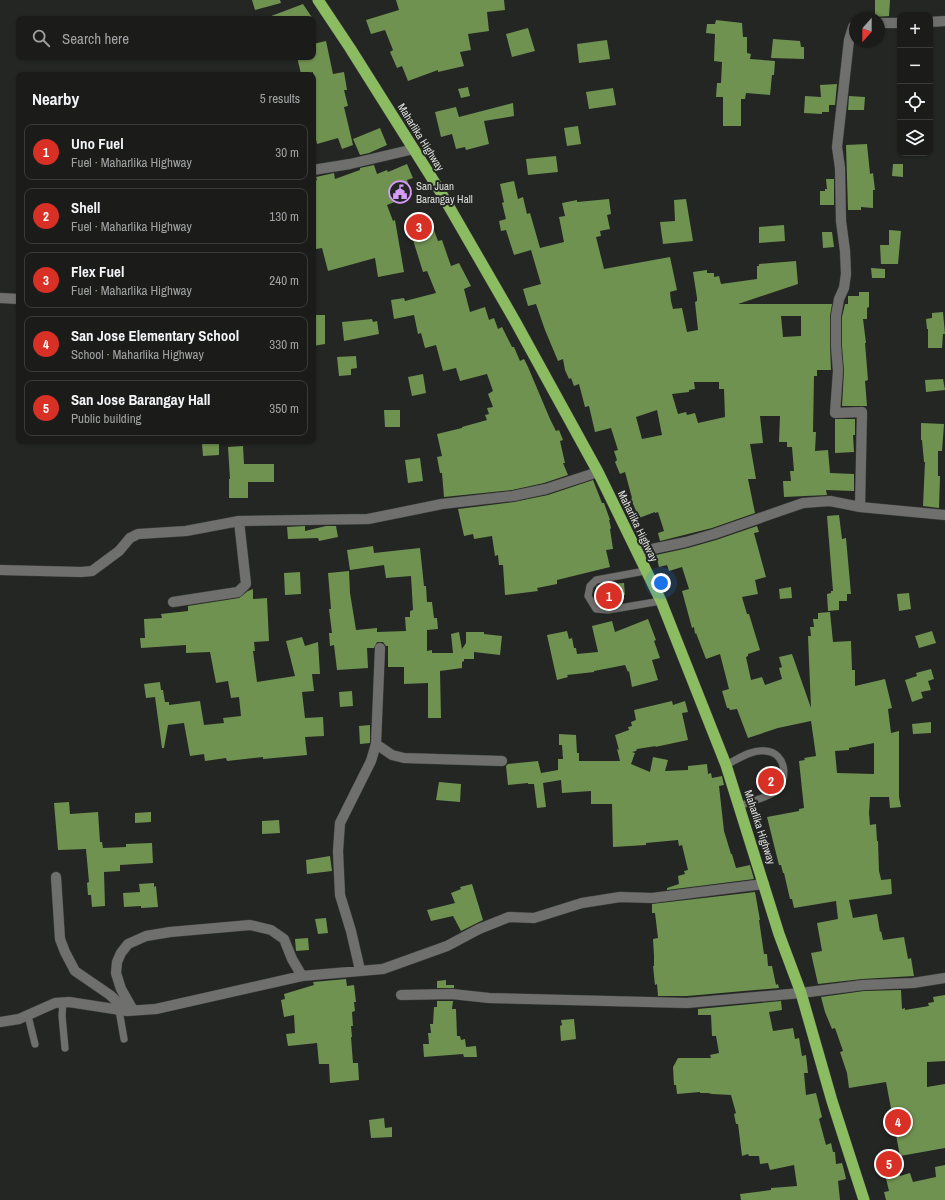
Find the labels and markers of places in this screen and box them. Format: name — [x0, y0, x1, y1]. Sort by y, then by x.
public building icon: San Juan Barangay Hall — [387, 179, 413, 205]
place label: San Juan Barangay Hall — [416, 179, 473, 206]
pin: 3 — [406, 212, 432, 242]
pin: 1 — [596, 581, 622, 611]
pin: 2 — [758, 766, 784, 796]
pin: 4 — [885, 1107, 911, 1137]
pin: 5 — [876, 1149, 902, 1179]

